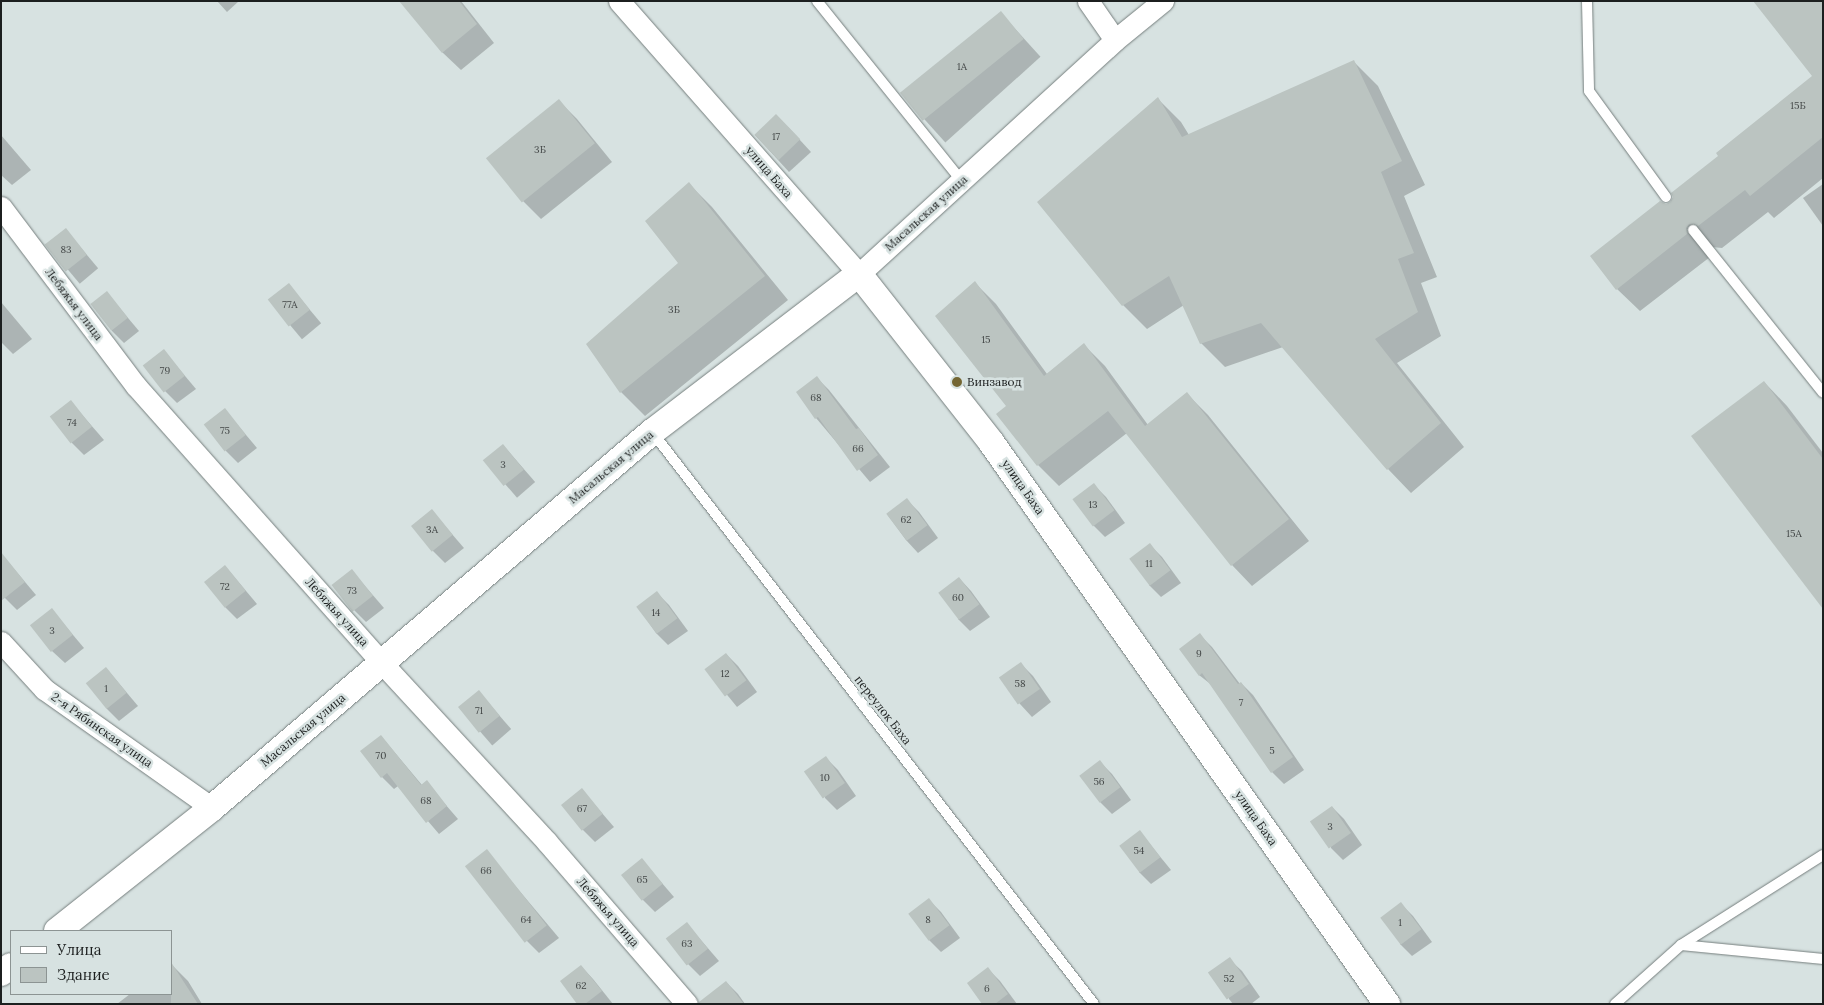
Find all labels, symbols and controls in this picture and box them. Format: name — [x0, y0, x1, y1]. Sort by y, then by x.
house number: 1А — [957, 61, 967, 73]
house number: 15Б — [1790, 100, 1806, 112]
house number: 17 — [772, 131, 780, 143]
street label: улица Баха — [743, 143, 795, 201]
house number: 3Б — [534, 144, 546, 156]
street label: Масальская улица — [882, 172, 970, 254]
house number: 83 — [60, 244, 72, 256]
street label: Лебяжья улица — [42, 265, 106, 343]
house number: 77А — [282, 299, 298, 311]
house number: 3Б — [668, 304, 680, 316]
house number: 15 — [981, 334, 991, 346]
house number: 79 — [160, 365, 170, 377]
place label: Винзавод — [967, 375, 1022, 389]
marker: Винзавод — [951, 376, 963, 388]
house number: 68 — [810, 392, 822, 404]
house number: 74 — [67, 417, 77, 429]
house number: 75 — [220, 425, 230, 437]
street label: Масальская улица — [566, 427, 656, 507]
house number: 66 — [852, 443, 864, 455]
street label: улица Баха — [999, 457, 1047, 517]
house number: 3 — [500, 459, 506, 471]
house number: 13 — [1088, 499, 1098, 511]
house number: 62 — [900, 514, 912, 526]
house number: 3А — [426, 524, 438, 536]
house number: 15А — [1786, 528, 1802, 540]
house number: 11 — [1145, 558, 1153, 570]
street label: Лебяжья улица — [302, 575, 372, 649]
house number: 72 — [220, 581, 230, 593]
house number: 73 — [347, 585, 357, 597]
house number: 60 — [952, 592, 964, 604]
house number: 14 — [651, 607, 661, 619]
house number: 3 — [49, 625, 55, 637]
house number: 9 — [1196, 648, 1202, 660]
house number: 12 — [720, 668, 730, 680]
street label: переулок Баха — [852, 673, 914, 747]
house number: 58 — [1014, 678, 1026, 690]
house number: 1 — [104, 683, 108, 695]
street label: 2-я Рябинская улица — [49, 690, 155, 770]
street label: Масальская улица — [258, 690, 348, 770]
house number: 7 — [1239, 697, 1243, 709]
house number: 71 — [475, 705, 483, 717]
house number: 5 — [1269, 745, 1275, 757]
house number: 70 — [376, 750, 386, 762]
house number: 10 — [820, 772, 830, 784]
house number: 56 — [1093, 776, 1105, 788]
street label: улица Баха — [1232, 788, 1280, 848]
house number: 68 — [420, 795, 432, 807]
house number: 67 — [577, 803, 587, 815]
house number: 3 — [1327, 821, 1333, 833]
house number: 54 — [1134, 845, 1144, 857]
house number: 66 — [480, 865, 492, 877]
street label: Лебяжья улица — [574, 874, 642, 950]
house number: 65 — [636, 874, 648, 886]
house number: 64 — [520, 914, 532, 926]
house number: 8 — [925, 914, 931, 926]
house number: 1 — [1398, 917, 1402, 929]
legend — [10, 930, 172, 995]
house number: 63 — [681, 938, 693, 950]
text: Улица — [57, 940, 101, 959]
text: Здание — [57, 965, 110, 984]
house number: 52 — [1224, 973, 1234, 985]
house number: 62 — [575, 980, 587, 992]
house number: 6 — [984, 983, 990, 995]

